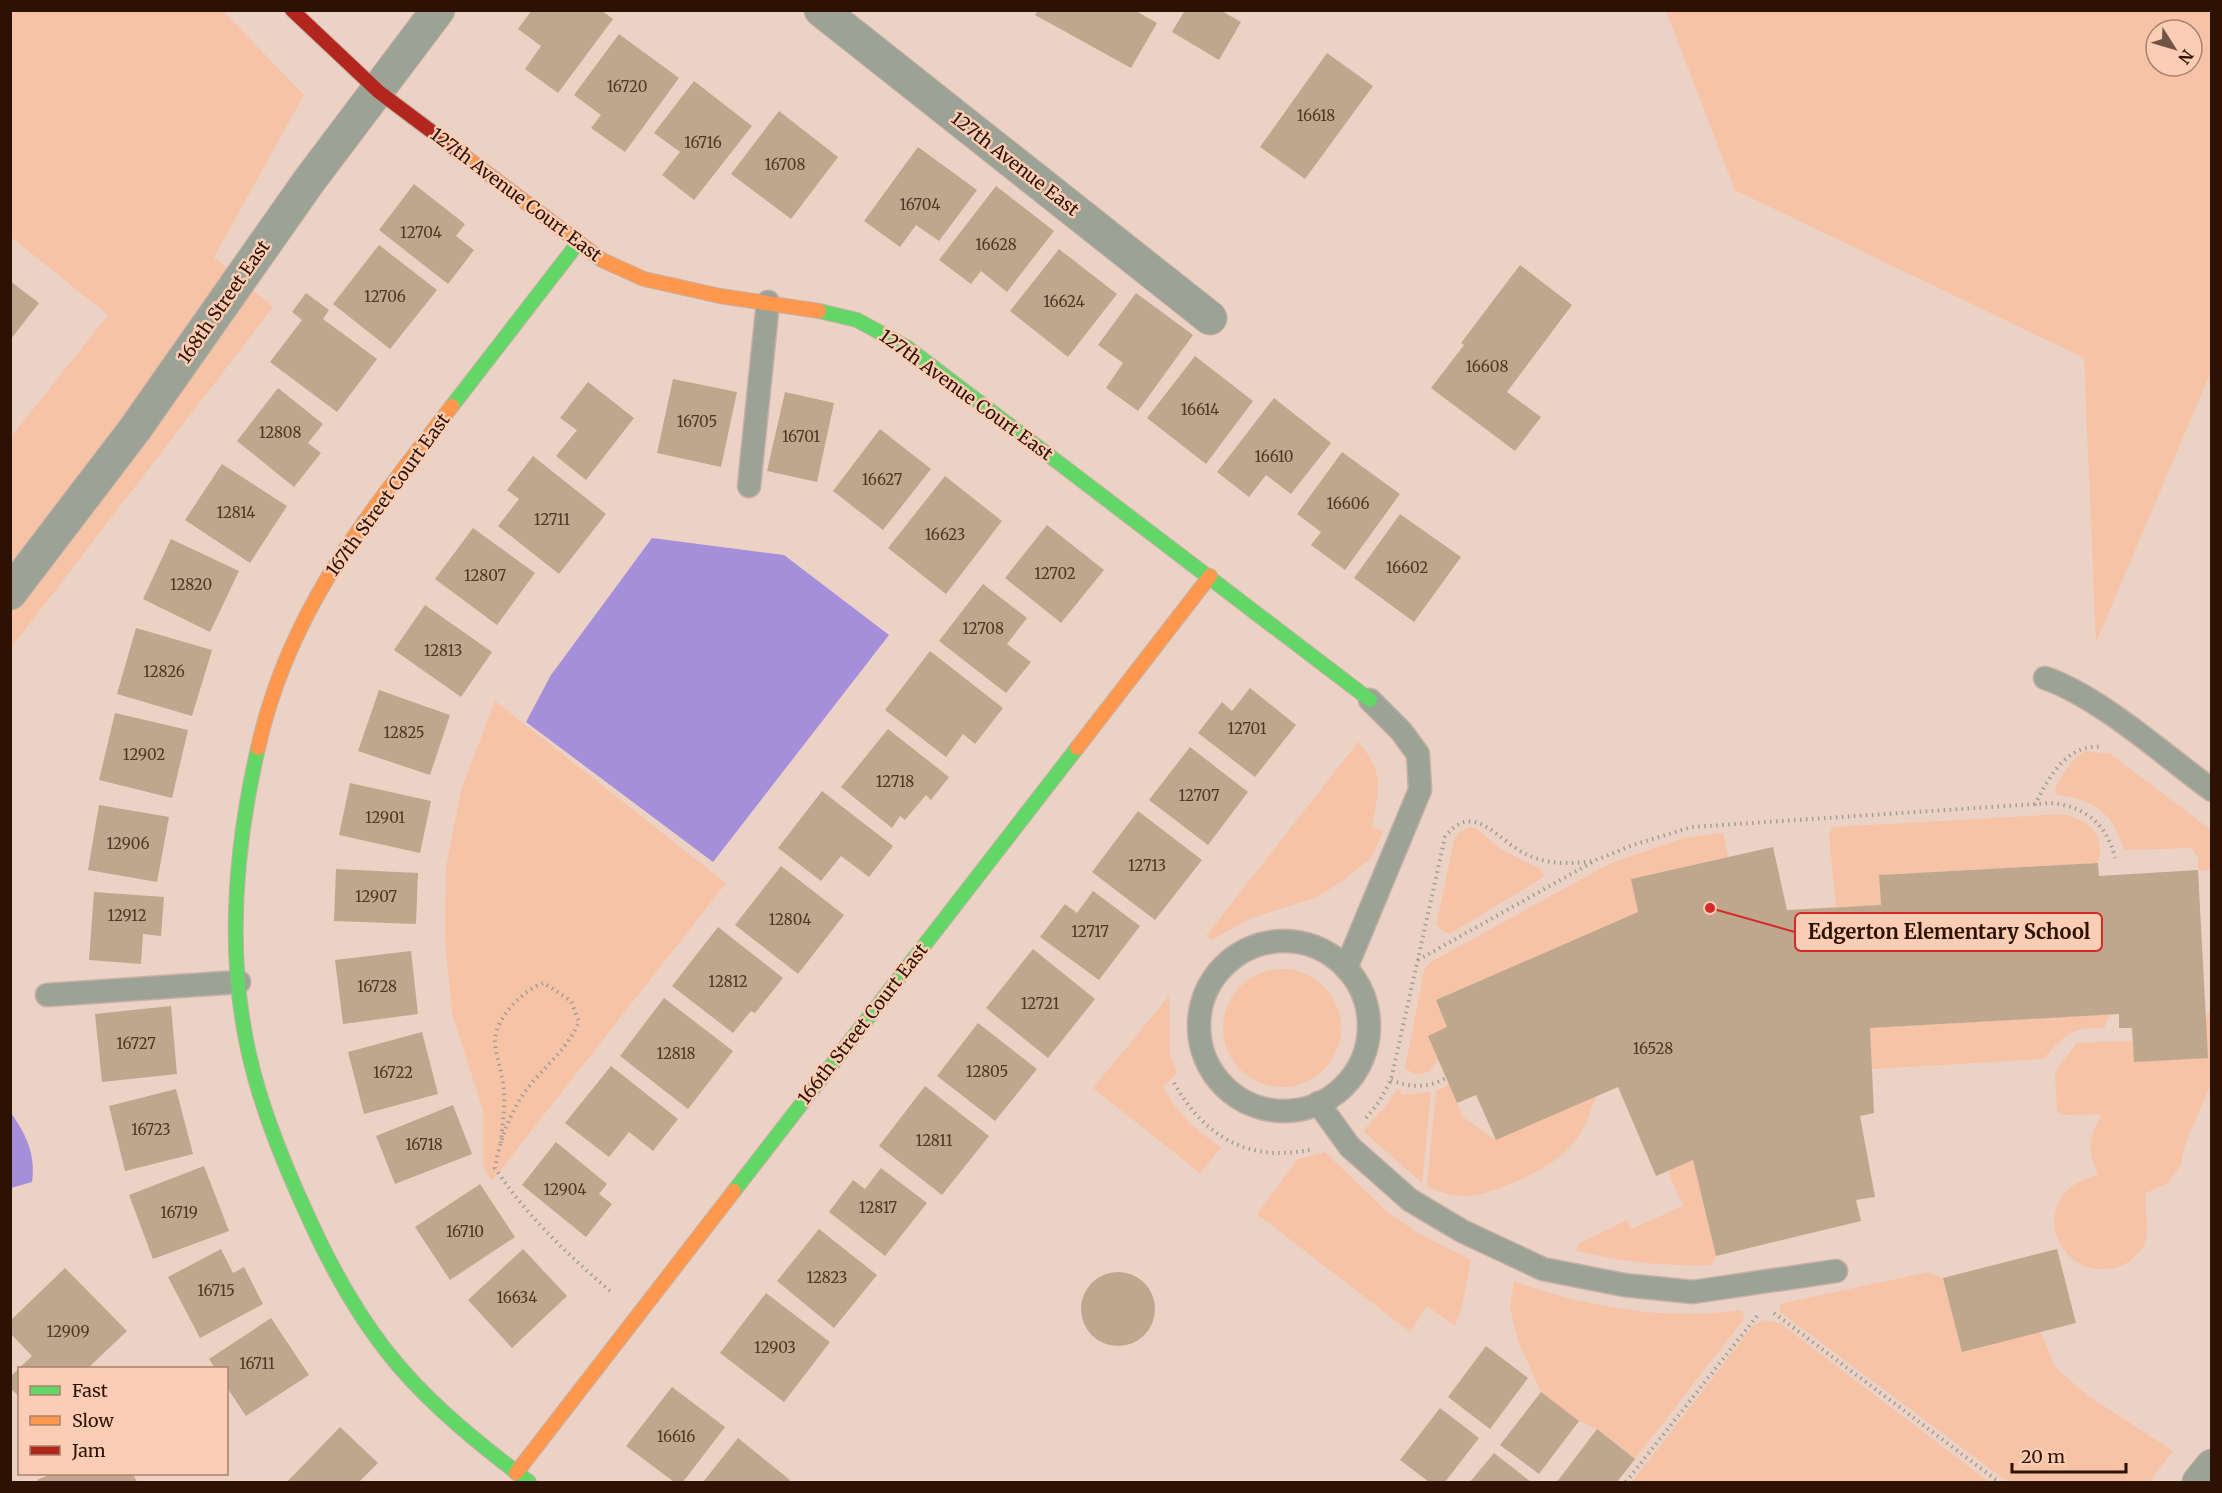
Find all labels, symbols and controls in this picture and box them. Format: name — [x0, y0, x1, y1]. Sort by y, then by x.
north arrow — [2144, 18, 2204, 78]
text: N — [2174, 46, 2198, 68]
house number: 16720 — [607, 77, 647, 96]
street label: 127th Avenue East — [947, 106, 1084, 221]
house number: 16618 — [1297, 106, 1335, 125]
street label: 127th Avenue Court East — [426, 123, 607, 267]
house number: 16716 — [684, 133, 722, 152]
house number: 16708 — [765, 155, 805, 174]
house number: 16704 — [900, 195, 940, 214]
house number: 12704 — [400, 223, 442, 242]
house number: 16628 — [975, 235, 1017, 254]
street label: 168th Street East — [172, 236, 275, 368]
house number: 12706 — [364, 287, 406, 306]
house number: 16624 — [1043, 292, 1085, 311]
street label: 127th Avenue Court East — [875, 324, 1057, 465]
house number: 16608 — [1466, 357, 1508, 376]
house number: 16614 — [1181, 400, 1219, 419]
street label: 167th Street Court East — [321, 409, 454, 581]
house number: 16705 — [677, 412, 717, 431]
house number: 12808 — [259, 423, 301, 442]
house number: 16701 — [782, 427, 820, 446]
house number: 16610 — [1254, 447, 1294, 466]
house number: 16627 — [862, 470, 903, 489]
house number: 16606 — [1327, 494, 1370, 513]
house number: 12814 — [217, 503, 255, 522]
house number: 12711 — [534, 510, 570, 529]
house number: 16623 — [925, 525, 965, 544]
house number: 16602 — [1386, 558, 1428, 577]
house number: 12702 — [1034, 564, 1076, 583]
house number: 12807 — [464, 566, 506, 585]
house number: 12820 — [170, 575, 212, 594]
house number: 12708 — [962, 619, 1004, 638]
house number: 12813 — [424, 641, 462, 660]
house number: 12826 — [143, 662, 185, 681]
house number: 12701 — [1227, 719, 1267, 738]
house number: 12825 — [383, 723, 425, 742]
house number: 12902 — [123, 745, 165, 764]
house number: 12718 — [876, 772, 914, 791]
house number: 12707 — [1178, 786, 1220, 805]
house number: 12901 — [365, 808, 405, 827]
house number: 12906 — [107, 834, 149, 853]
house number: 12713 — [1128, 856, 1166, 875]
house number: 12907 — [355, 887, 397, 906]
house number: 12912 — [107, 906, 147, 925]
house number: 12804 — [769, 910, 811, 929]
callout: Edgerton Elementary School — [1795, 913, 2102, 951]
text: Edgerton Elementary School — [1808, 919, 2091, 944]
house number: 12717 — [1071, 922, 1109, 941]
street label: 166th Street Court East — [793, 939, 933, 1109]
house number: 12812 — [708, 972, 748, 991]
house number: 16728 — [357, 977, 397, 996]
house number: 12721 — [1021, 994, 1059, 1013]
house number: 16727 — [116, 1034, 156, 1053]
house number: 16528 — [1633, 1039, 1673, 1058]
house number: 12818 — [656, 1044, 696, 1063]
house number: 12805 — [966, 1062, 1008, 1081]
house number: 16722 — [373, 1063, 413, 1082]
house number: 16723 — [131, 1120, 171, 1139]
house number: 12811 — [916, 1131, 953, 1150]
house number: 16718 — [405, 1135, 443, 1154]
house number: 12904 — [544, 1180, 586, 1199]
house number: 12817 — [859, 1198, 898, 1217]
house number: 16719 — [160, 1203, 198, 1222]
house number: 16710 — [446, 1222, 484, 1241]
house number: 12823 — [807, 1268, 847, 1287]
house number: 16715 — [197, 1281, 235, 1300]
house number: 16634 — [497, 1288, 537, 1307]
house number: 12909 — [47, 1322, 89, 1341]
house number: 12903 — [754, 1338, 796, 1357]
house number: 16711 — [239, 1354, 275, 1373]
legend — [18, 1367, 228, 1475]
text: Fast — [72, 1379, 108, 1402]
text: Slow — [72, 1409, 115, 1432]
house number: 16616 — [657, 1427, 695, 1446]
scale bar — [2012, 1436, 2126, 1474]
text: Jam — [71, 1439, 106, 1462]
text: 20 m — [2021, 1445, 2065, 1468]

